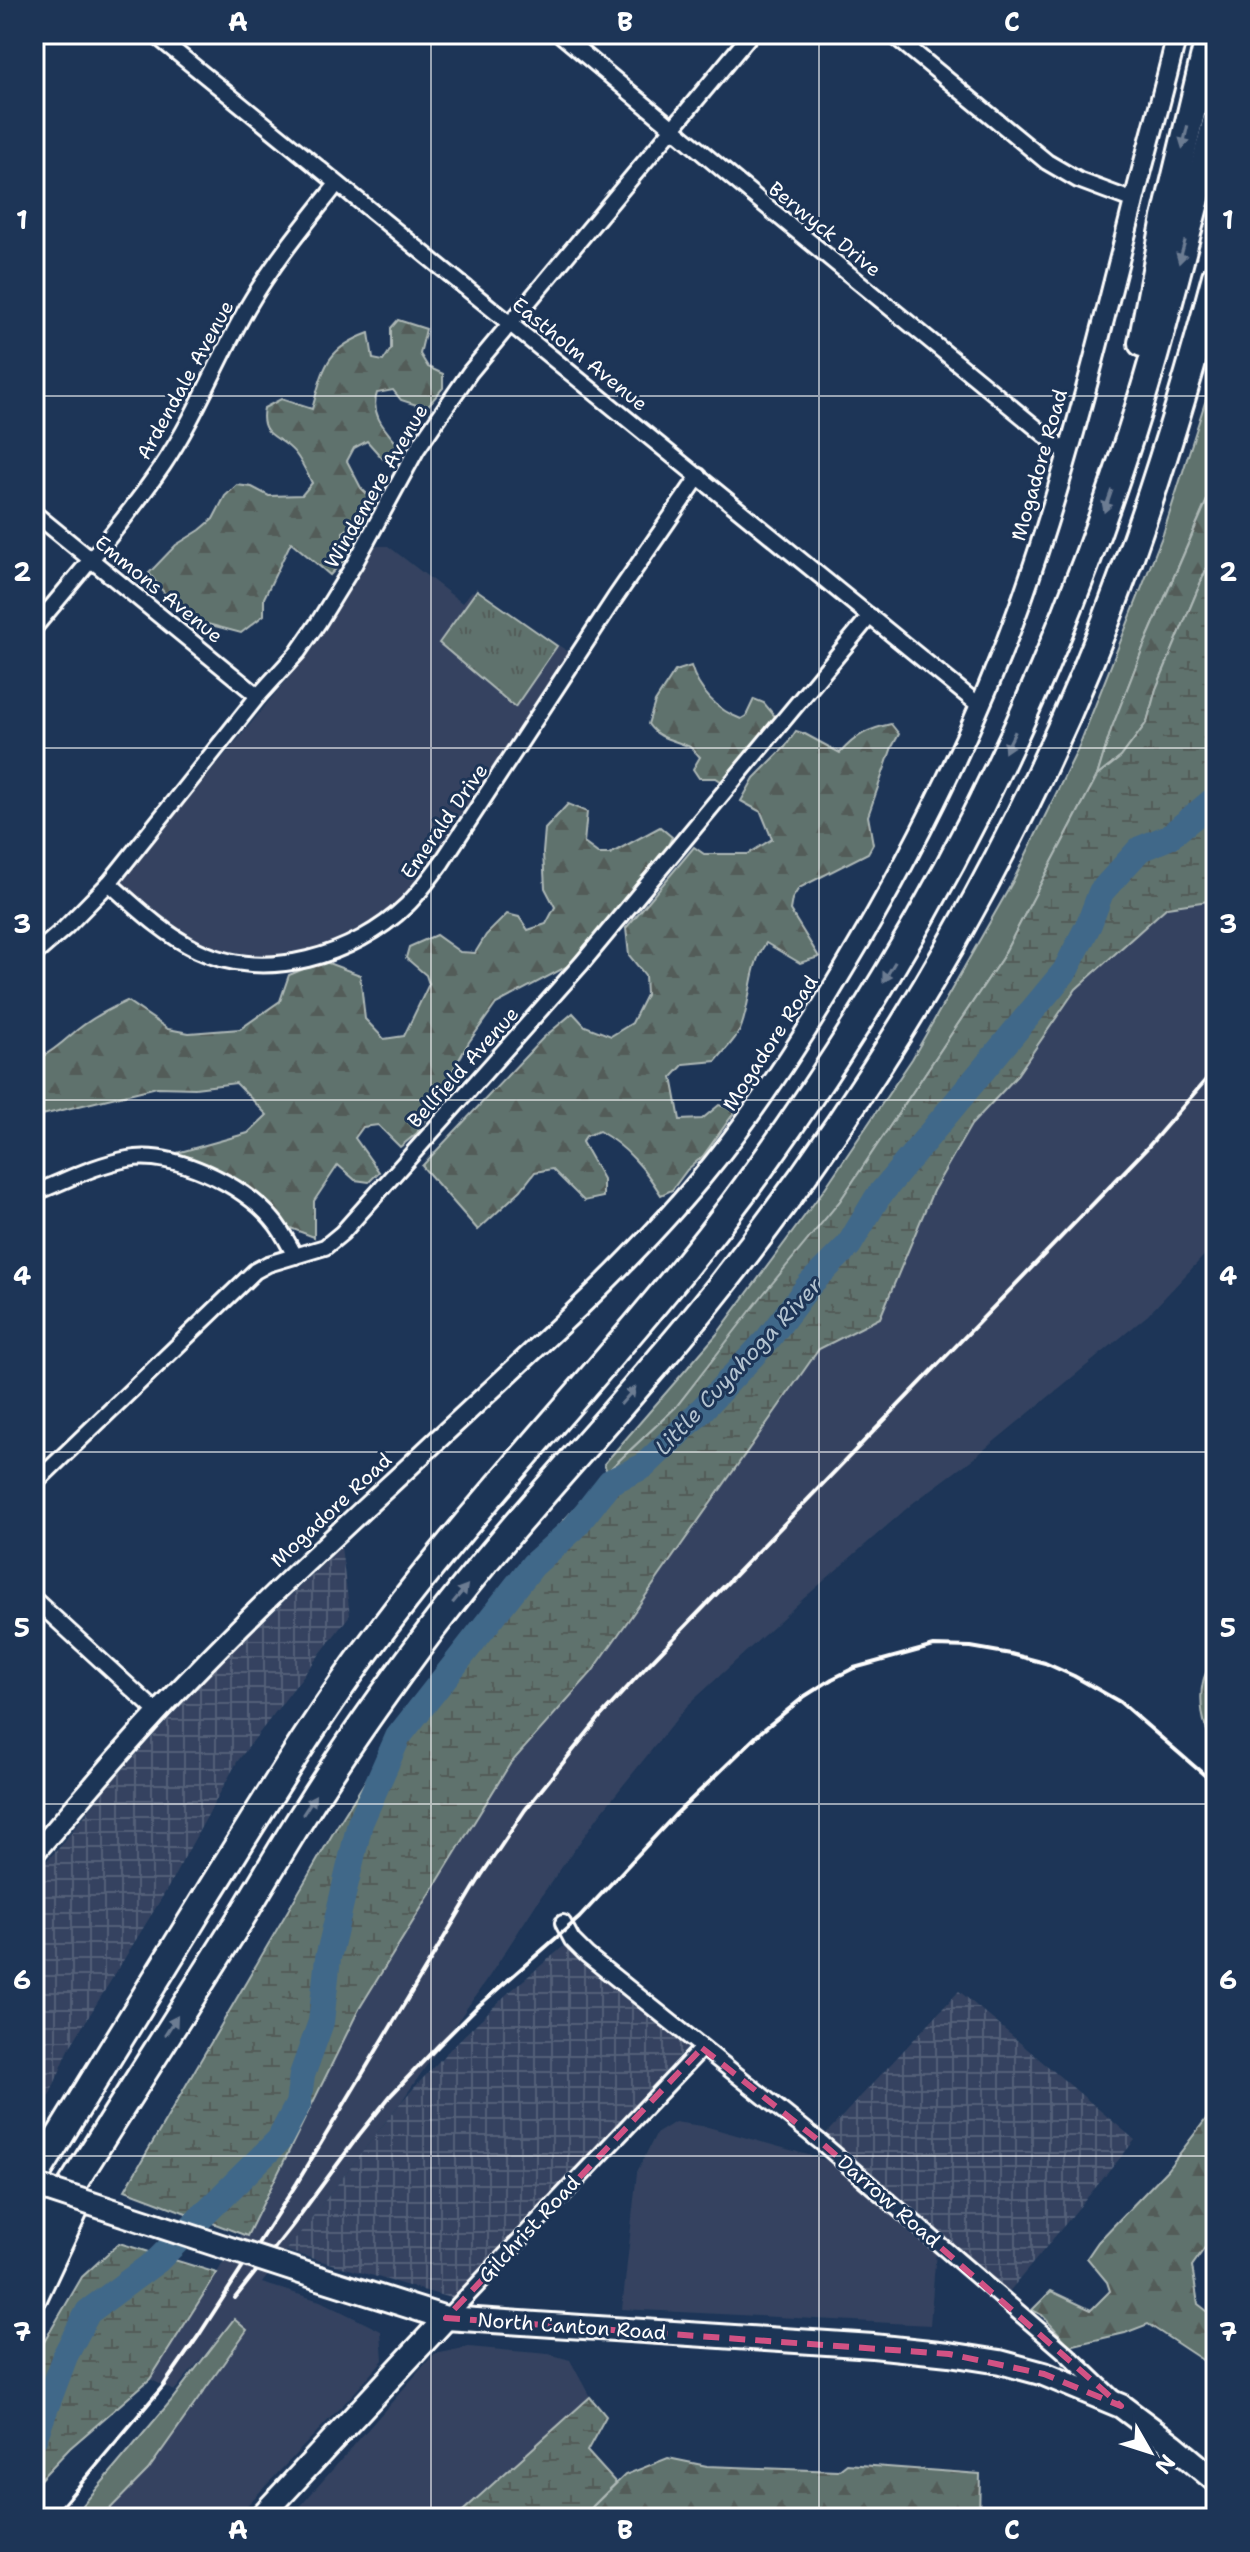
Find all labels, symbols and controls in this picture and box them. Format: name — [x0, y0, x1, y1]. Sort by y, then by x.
text: A — [228, 4, 248, 39]
text: B — [617, 4, 633, 39]
text: C — [1004, 4, 1020, 39]
one-way arrow — [1179, 125, 1191, 150]
street label: Berwyck Drive — [763, 176, 887, 282]
text: 1 — [16, 202, 28, 237]
text: 1 — [1222, 202, 1234, 237]
one-way arrow — [1175, 239, 1187, 264]
street label: Eastholm Avenue — [507, 291, 653, 417]
street label: Ardendale Avenue — [130, 296, 240, 464]
street label: Mogadore Road — [1005, 386, 1073, 544]
street label: Windemere Avenue — [318, 399, 434, 573]
one-way arrow — [1102, 489, 1114, 513]
street label: Emmons Avenue — [90, 529, 228, 649]
text: 2 — [13, 554, 31, 589]
text: 2 — [1219, 554, 1237, 589]
one-way arrow — [1003, 730, 1017, 754]
street label: Emerald Drive — [395, 758, 493, 884]
text: 3 — [13, 906, 31, 941]
text: 3 — [1219, 906, 1237, 941]
one-way arrow — [882, 961, 896, 983]
street label: Mogadore Road — [716, 970, 824, 1116]
street label: Bellfield Avenue — [402, 1001, 524, 1133]
text: 4 — [13, 1258, 31, 1293]
text: 4 — [1219, 1258, 1237, 1293]
water label: Little Cuyahoga River — [648, 1271, 829, 1461]
one-way arrow — [619, 1386, 637, 1405]
street label: Mogadore Road — [265, 1447, 397, 1573]
one-way arrow — [451, 1584, 468, 1604]
text: 5 — [14, 1610, 30, 1645]
text: 5 — [1220, 1610, 1236, 1645]
one-way arrow — [302, 1795, 317, 1816]
text: 6 — [13, 1962, 31, 1997]
text: 6 — [1219, 1962, 1237, 1997]
one-way arrow — [163, 2015, 178, 2036]
street label: Darrow Road — [832, 2149, 946, 2253]
street label: Gilchrist Road — [473, 2170, 586, 2288]
street label: North Canton Road — [477, 2306, 668, 2346]
text: 7 — [13, 2314, 31, 2349]
text: 7 — [1219, 2314, 1237, 2349]
north arrow — [1110, 2412, 1190, 2492]
text: N — [1148, 2448, 1182, 2480]
text: A — [228, 2512, 248, 2547]
text: B — [617, 2512, 633, 2547]
text: C — [1004, 2512, 1020, 2547]

